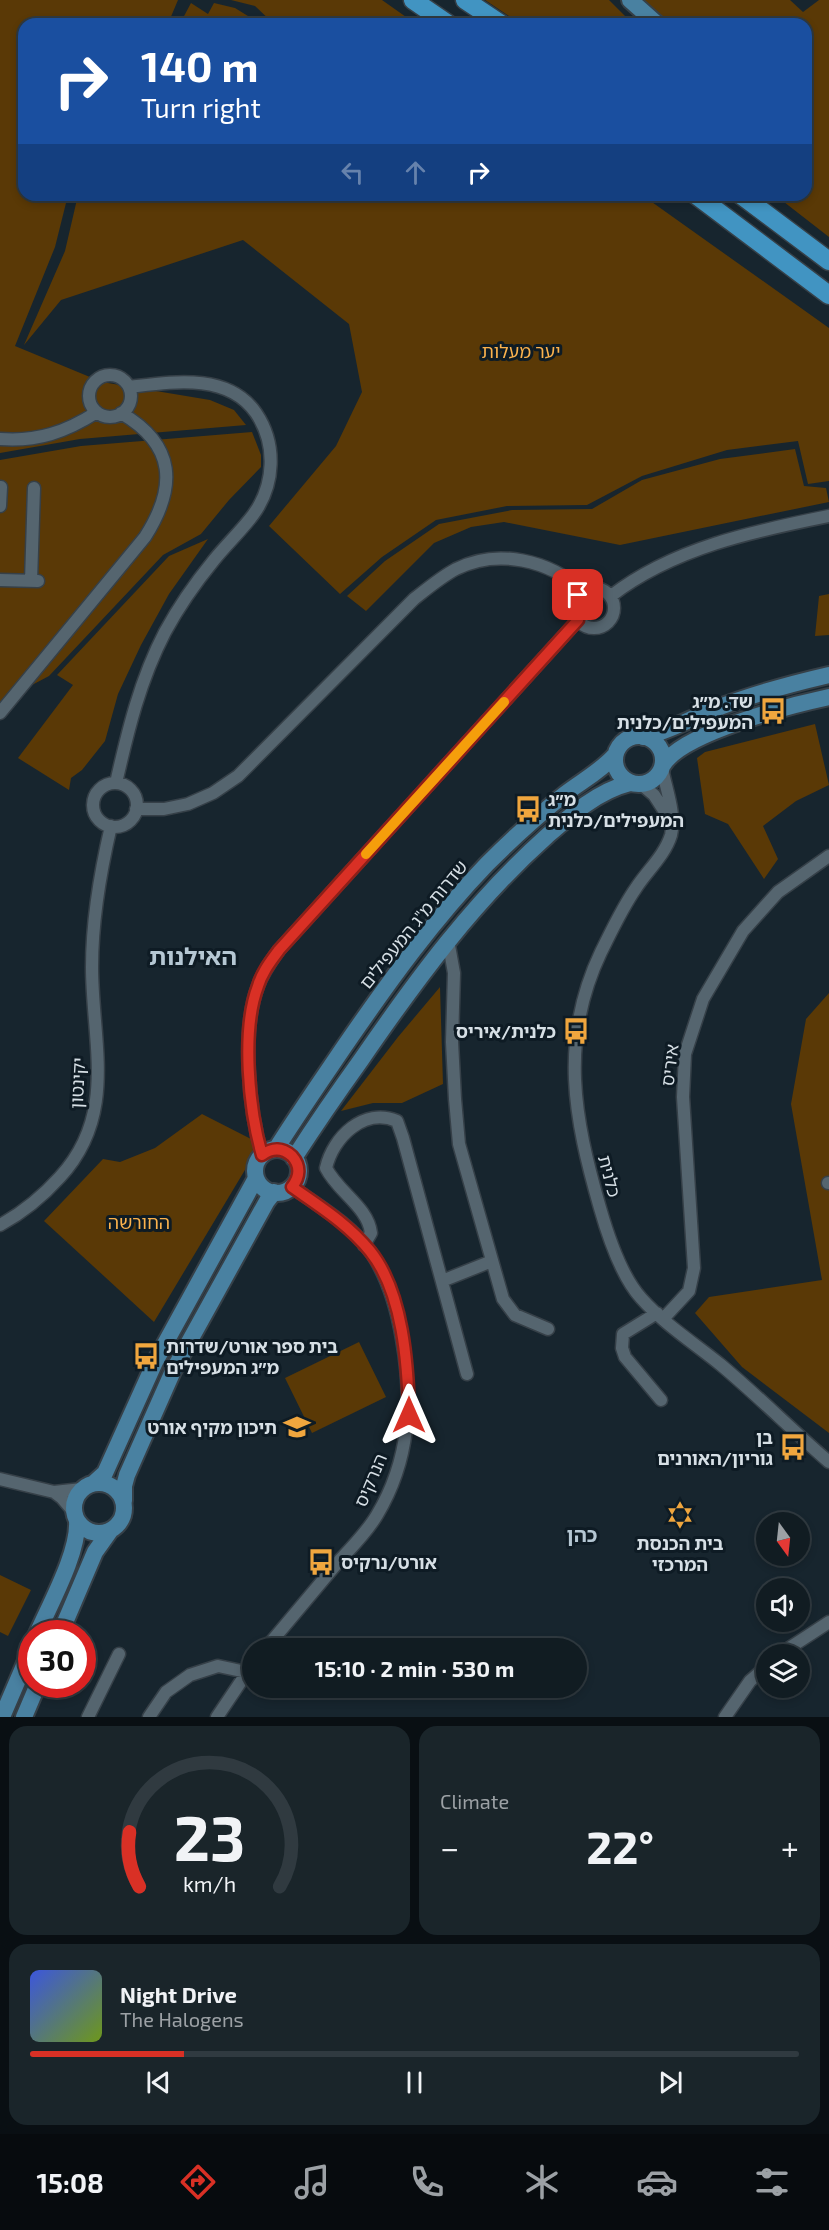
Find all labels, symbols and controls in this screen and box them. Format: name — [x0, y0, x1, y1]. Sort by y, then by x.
text: 140 m — [141, 40, 258, 90]
icon: right — [42, 42, 120, 120]
text: Turn right — [141, 91, 261, 123]
icon: left — [336, 156, 369, 189]
icon: ahead — [399, 156, 432, 189]
icon: right — [462, 156, 495, 189]
park label: יער מעלות — [481, 340, 561, 362]
pin — [552, 569, 603, 620]
icon: arrive — [561, 578, 594, 611]
place label: שד. מ״ג המעפילים/כלנית — [617, 690, 753, 733]
bus stop icon: שד. מ״ג המעפילים/כלנית — [758, 696, 788, 726]
place label: מ״ג המעפילים/כלנית — [548, 788, 684, 831]
bus stop icon: מ״ג המעפילים/כלנית — [513, 794, 543, 824]
street label: שדרות מ"ג המעפילים — [354, 855, 472, 993]
district label: האילנות — [149, 941, 237, 970]
bus stop icon: כלנית/איריס — [561, 1016, 591, 1046]
place label: כלנית/איריס — [456, 1020, 556, 1042]
street label: איריס — [656, 1043, 682, 1087]
street label: יקינטון — [65, 1057, 89, 1109]
street label: כלנית — [594, 1153, 626, 1199]
park label: החורשה — [108, 1211, 170, 1233]
place label: בית ספר אורט/שדרות מ״ג המעפילים — [166, 1335, 338, 1378]
bus stop icon: בית ספר אורט/שדרות מ״ג המעפילים — [131, 1341, 161, 1371]
position arrow — [377, 1383, 441, 1447]
school or university icon: תיכון מקיף אורט — [282, 1412, 312, 1442]
place label: תיכון מקיף אורט — [148, 1416, 277, 1438]
place label: בן גוריון/האורנים — [657, 1426, 773, 1469]
bus stop icon: בן גוריון/האורנים — [778, 1432, 808, 1462]
street label: הנרקיס — [349, 1450, 391, 1510]
synagogue icon: בית הכנסת המרכזי — [665, 1500, 695, 1530]
north arrow — [756, 1512, 810, 1566]
map controls — [756, 1512, 810, 1698]
district label: כהן — [567, 1522, 597, 1546]
place label: בית הכנסת המרכזי — [636, 1532, 724, 1575]
bus stop icon: אורט/נרקיס — [306, 1547, 336, 1577]
place label: אורט/נרקיס — [341, 1551, 437, 1573]
button: sound — [756, 1578, 810, 1632]
speed limit sign: 30 — [18, 1620, 96, 1698]
button: layers — [756, 1644, 810, 1698]
text: 15:10 · 2 min · 530 m — [315, 1655, 514, 1681]
text: Climate — [440, 1789, 509, 1813]
text: 23 — [174, 1799, 245, 1874]
text: 22° — [586, 1819, 654, 1873]
text: − — [440, 1827, 459, 1867]
text: + — [781, 1827, 799, 1867]
text: km/h — [183, 1872, 236, 1897]
text: Night Drive — [120, 1981, 237, 2007]
text: The Halogens — [120, 2007, 244, 2031]
icon: previous — [142, 2066, 175, 2099]
icon: pause — [398, 2066, 431, 2099]
icon: next — [654, 2066, 687, 2099]
icon: directions — [177, 2161, 219, 2203]
icon: music — [291, 2161, 333, 2203]
icon: phone — [406, 2161, 448, 2203]
icon: climate — [521, 2161, 563, 2203]
icon: car — [636, 2161, 678, 2203]
icon: filters — [751, 2161, 793, 2203]
text: 15:08 — [36, 2166, 104, 2198]

